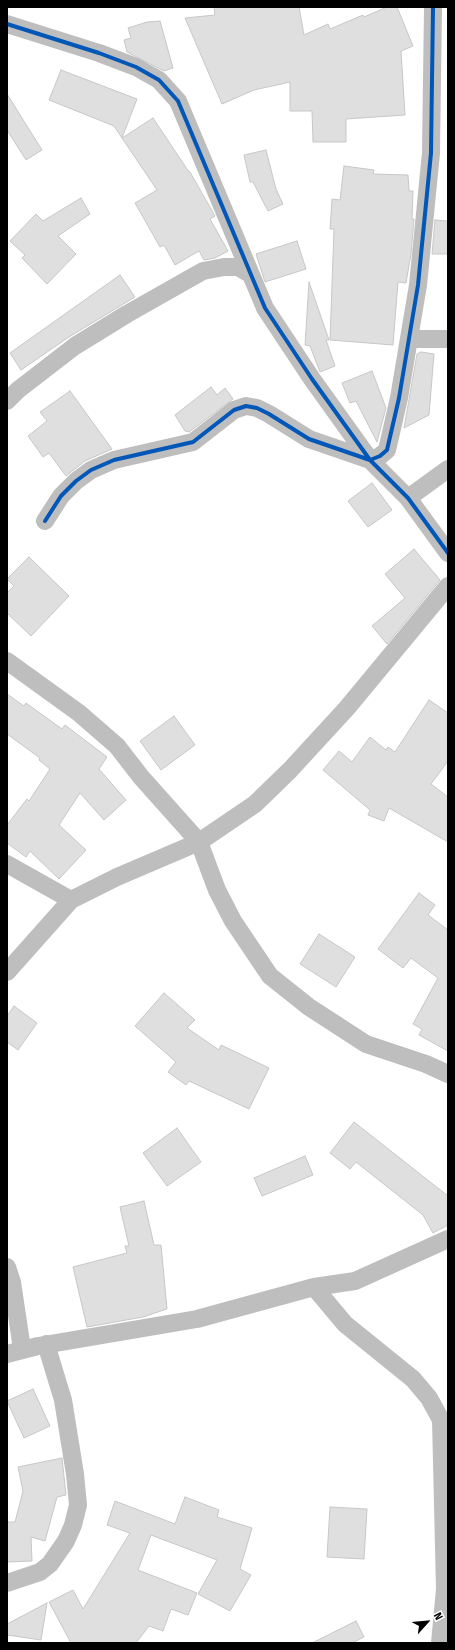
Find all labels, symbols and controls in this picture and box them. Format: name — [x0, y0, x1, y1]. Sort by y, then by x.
north arrow — [407, 1602, 447, 1642]
text: N — [431, 1610, 445, 1622]

